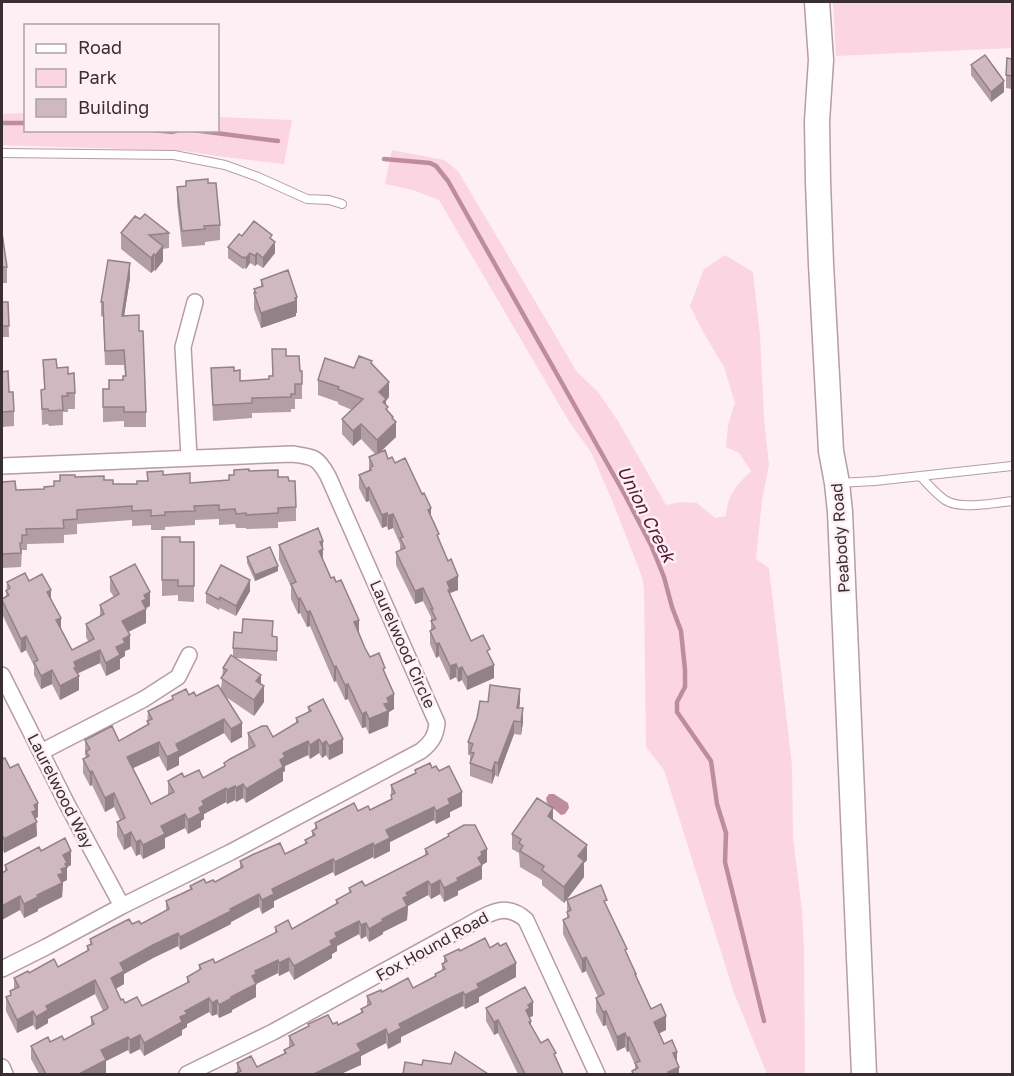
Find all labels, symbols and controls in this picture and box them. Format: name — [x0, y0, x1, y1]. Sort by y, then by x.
legend — [24, 24, 219, 132]
text: Road — [78, 36, 122, 58]
text: Park — [78, 66, 117, 88]
text: Building — [78, 96, 149, 118]
water label: Union Creek — [613, 462, 681, 567]
street label: Peabody Road — [826, 482, 854, 594]
street label: Laurelwood Circle — [366, 577, 440, 711]
street label: Laurelwood Way — [23, 730, 99, 852]
street label: Fox Hound Road — [372, 907, 492, 985]

